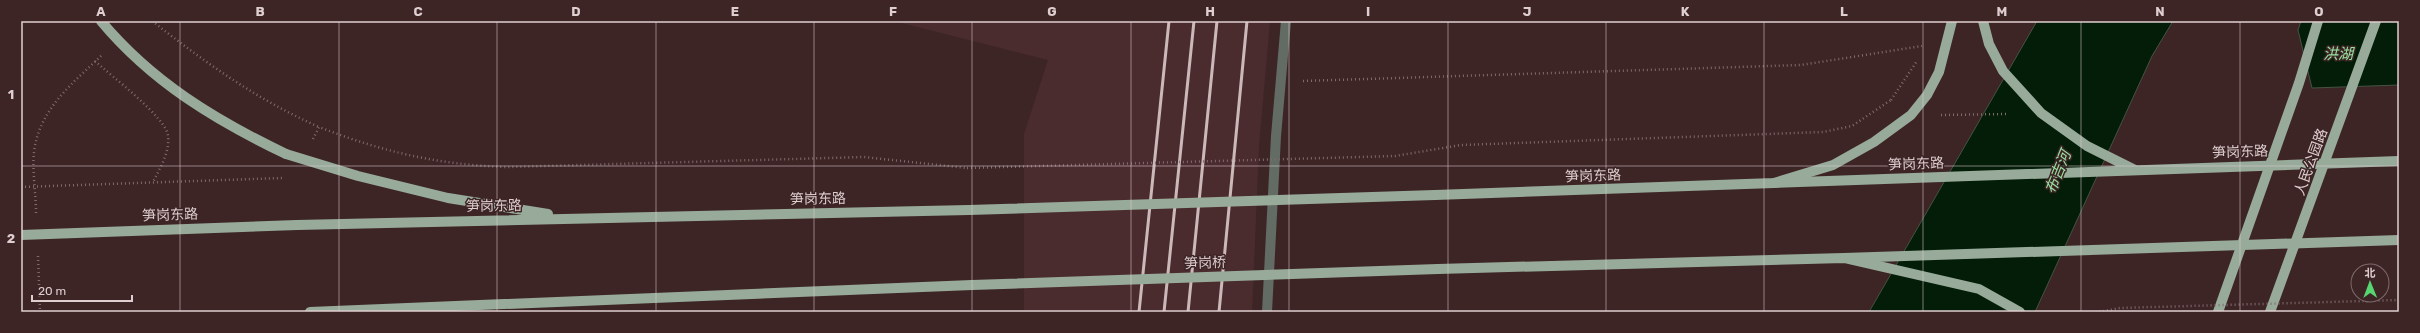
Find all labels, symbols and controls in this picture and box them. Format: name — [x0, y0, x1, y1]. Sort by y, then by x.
text: A — [96, 4, 106, 19]
text: B — [255, 4, 265, 19]
text: C — [413, 4, 423, 19]
text: D — [571, 4, 581, 19]
text: E — [731, 4, 739, 19]
text: F — [889, 4, 897, 19]
text: G — [1047, 4, 1057, 19]
text: H — [1205, 4, 1215, 19]
text: I — [1366, 4, 1370, 19]
text: J — [1523, 4, 1531, 19]
text: K — [1681, 4, 1690, 19]
text: L — [1840, 4, 1848, 19]
text: M — [1997, 4, 2007, 19]
text: N — [2155, 4, 2165, 19]
text: O — [2314, 4, 2324, 19]
water label: 洪湖 — [2323, 45, 2355, 63]
text: 1 — [8, 87, 14, 102]
street label: 人民公园路 — [2291, 126, 2331, 198]
street label: 笋岗东路 — [2212, 143, 2268, 161]
water label: 布吉河 — [2041, 145, 2076, 196]
street label: 笋岗东路 — [1888, 155, 1944, 173]
street label: 笋岗东路 — [1565, 167, 1621, 185]
street label: 笋岗东路 — [790, 190, 846, 208]
street label: 笋岗东路 — [466, 197, 522, 215]
street label: 笋岗东路 — [142, 206, 198, 224]
text: 2 — [7, 231, 15, 246]
street label: 笋岗桥 — [1184, 254, 1226, 272]
north arrow — [2350, 263, 2390, 303]
text: 北 — [2364, 267, 2375, 280]
scale bar — [32, 277, 132, 303]
text: 20 m — [38, 284, 66, 298]

